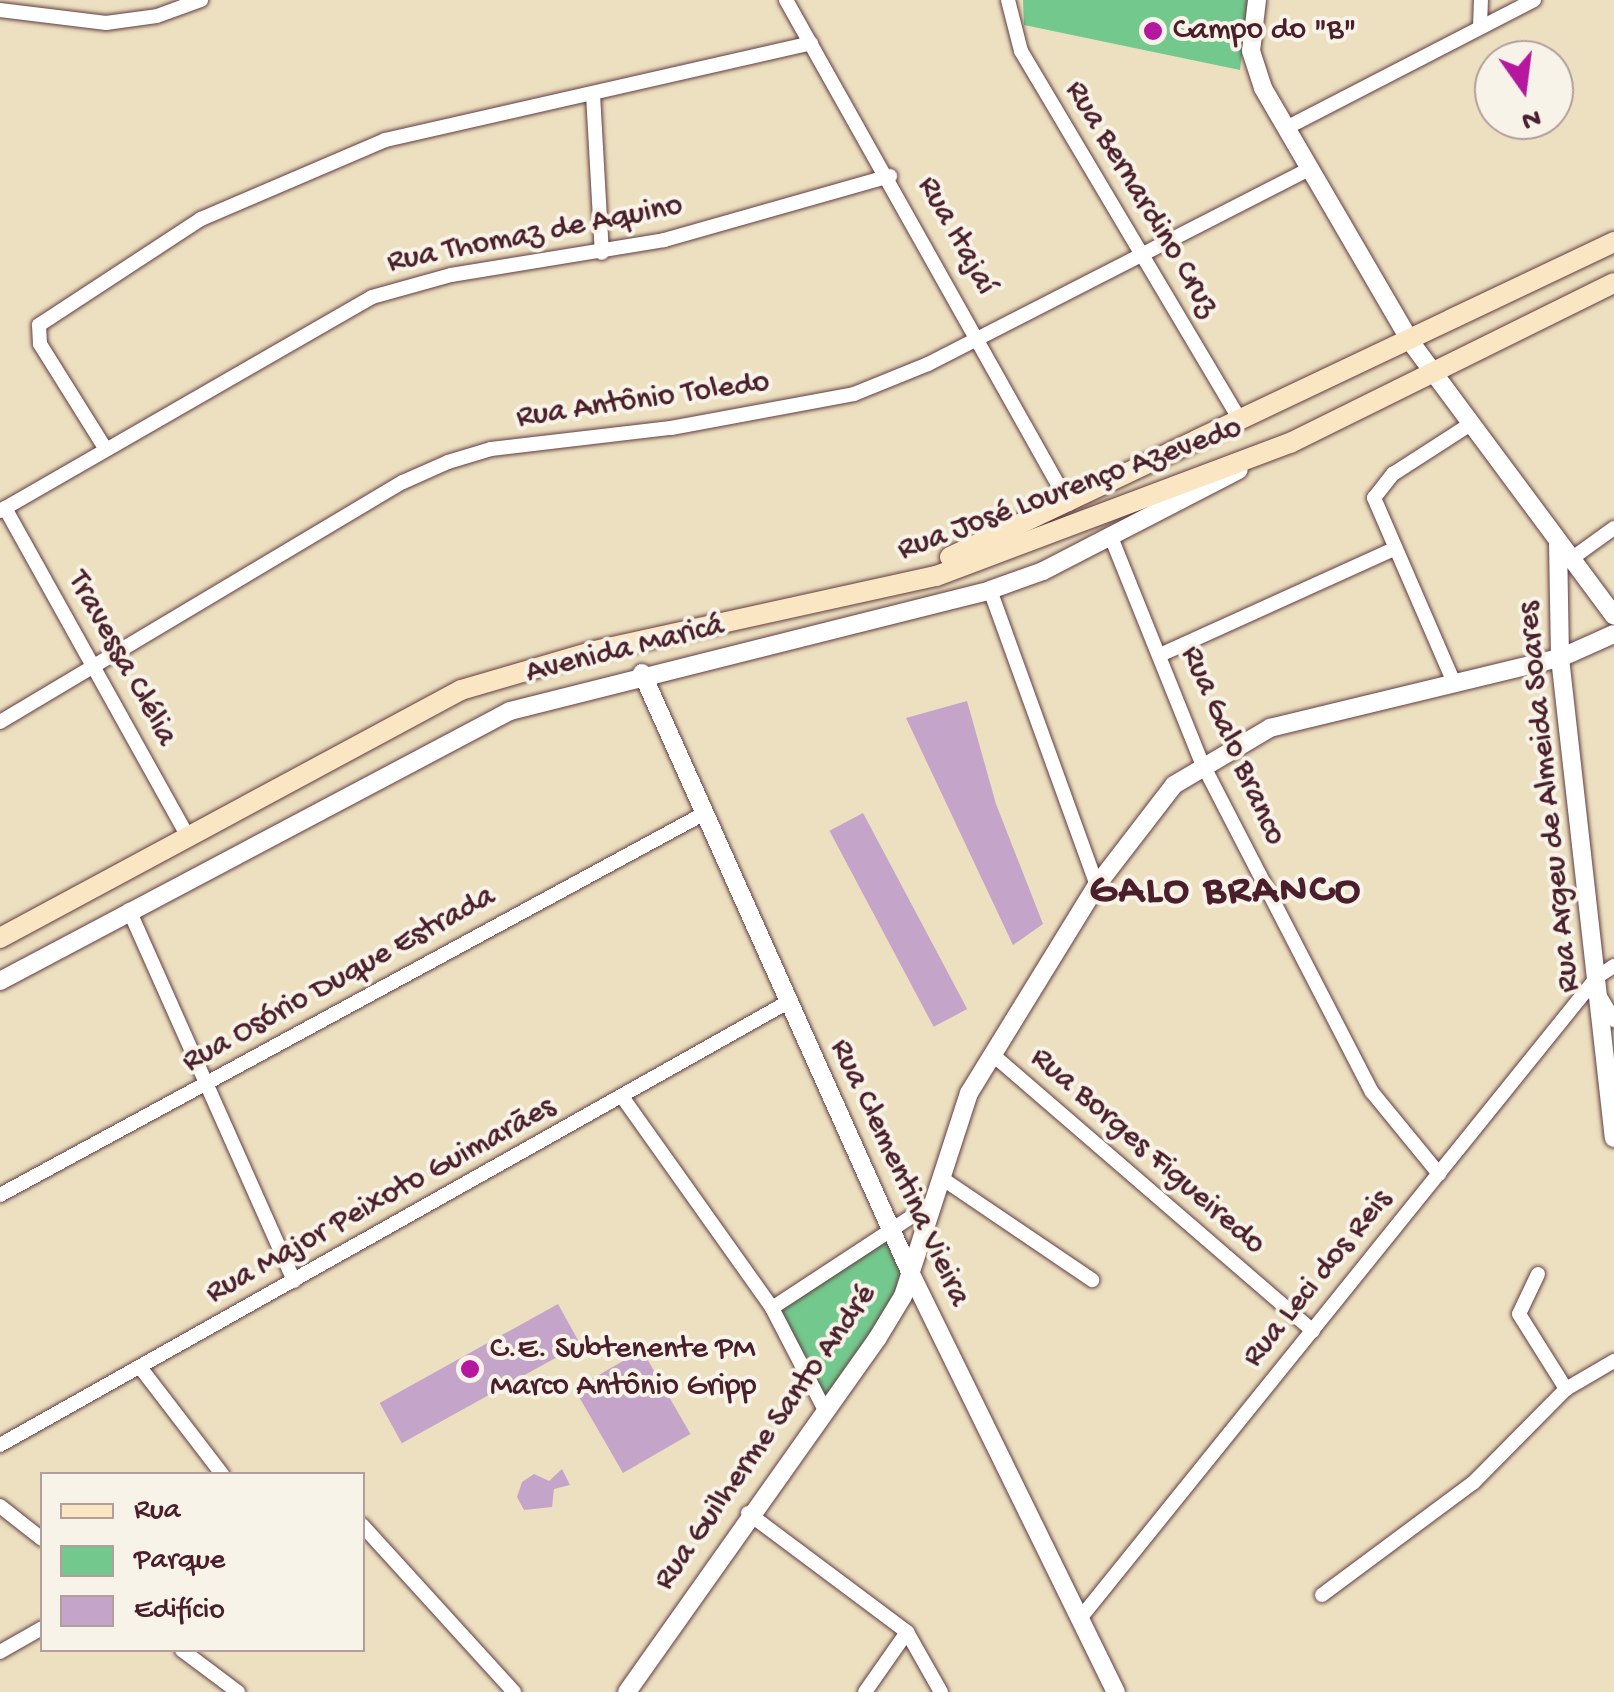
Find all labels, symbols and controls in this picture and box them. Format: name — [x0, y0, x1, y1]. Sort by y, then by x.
place label: Campo do "B" — [1173, 12, 1357, 50]
marker: Campo do "B" — [1142, 20, 1164, 42]
north arrow — [1474, 40, 1574, 140]
street label: Rua Bernardino Cruz — [1055, 74, 1227, 324]
text: N — [1518, 99, 1544, 136]
street label: Rua Itajaí — [908, 170, 1004, 302]
street label: Rua Thomaz de Aquino — [384, 188, 686, 282]
street label: Rua Antônio Toledo — [514, 364, 772, 438]
street label: Rua José Lourenço Azevedo — [893, 410, 1247, 570]
street label: Travessa Clélia — [57, 565, 185, 753]
street label: Rua Argeu de Almeida Soares — [1510, 600, 1590, 994]
street label: Avenida Maricá — [522, 607, 728, 693]
street label: Rua Galo Branco — [1171, 640, 1293, 852]
district label: GALO BRANCO — [1089, 868, 1363, 918]
street label: Rua Osório Duque Estrada — [176, 878, 502, 1082]
street label: Rua Clementina Vieira — [820, 1033, 978, 1313]
street label: Rua Borges Figueiredo — [1022, 1040, 1272, 1264]
street label: Rua Major Peixoto Guimarães — [200, 1089, 562, 1313]
street label: Rua Leci dos Reis — [1235, 1182, 1401, 1376]
street label: Rua Guilherme Santo André — [646, 1278, 886, 1598]
place label: C.E. Subtenente PM Marco Antônio Gripp — [490, 1332, 756, 1407]
marker: C.E. Subtenente PM Marco Antônio Gripp — [459, 1358, 481, 1380]
legend — [40, 1472, 365, 1652]
text: Rua — [134, 1494, 180, 1529]
text: Parque — [134, 1544, 225, 1579]
text: Edifício — [134, 1594, 225, 1629]

